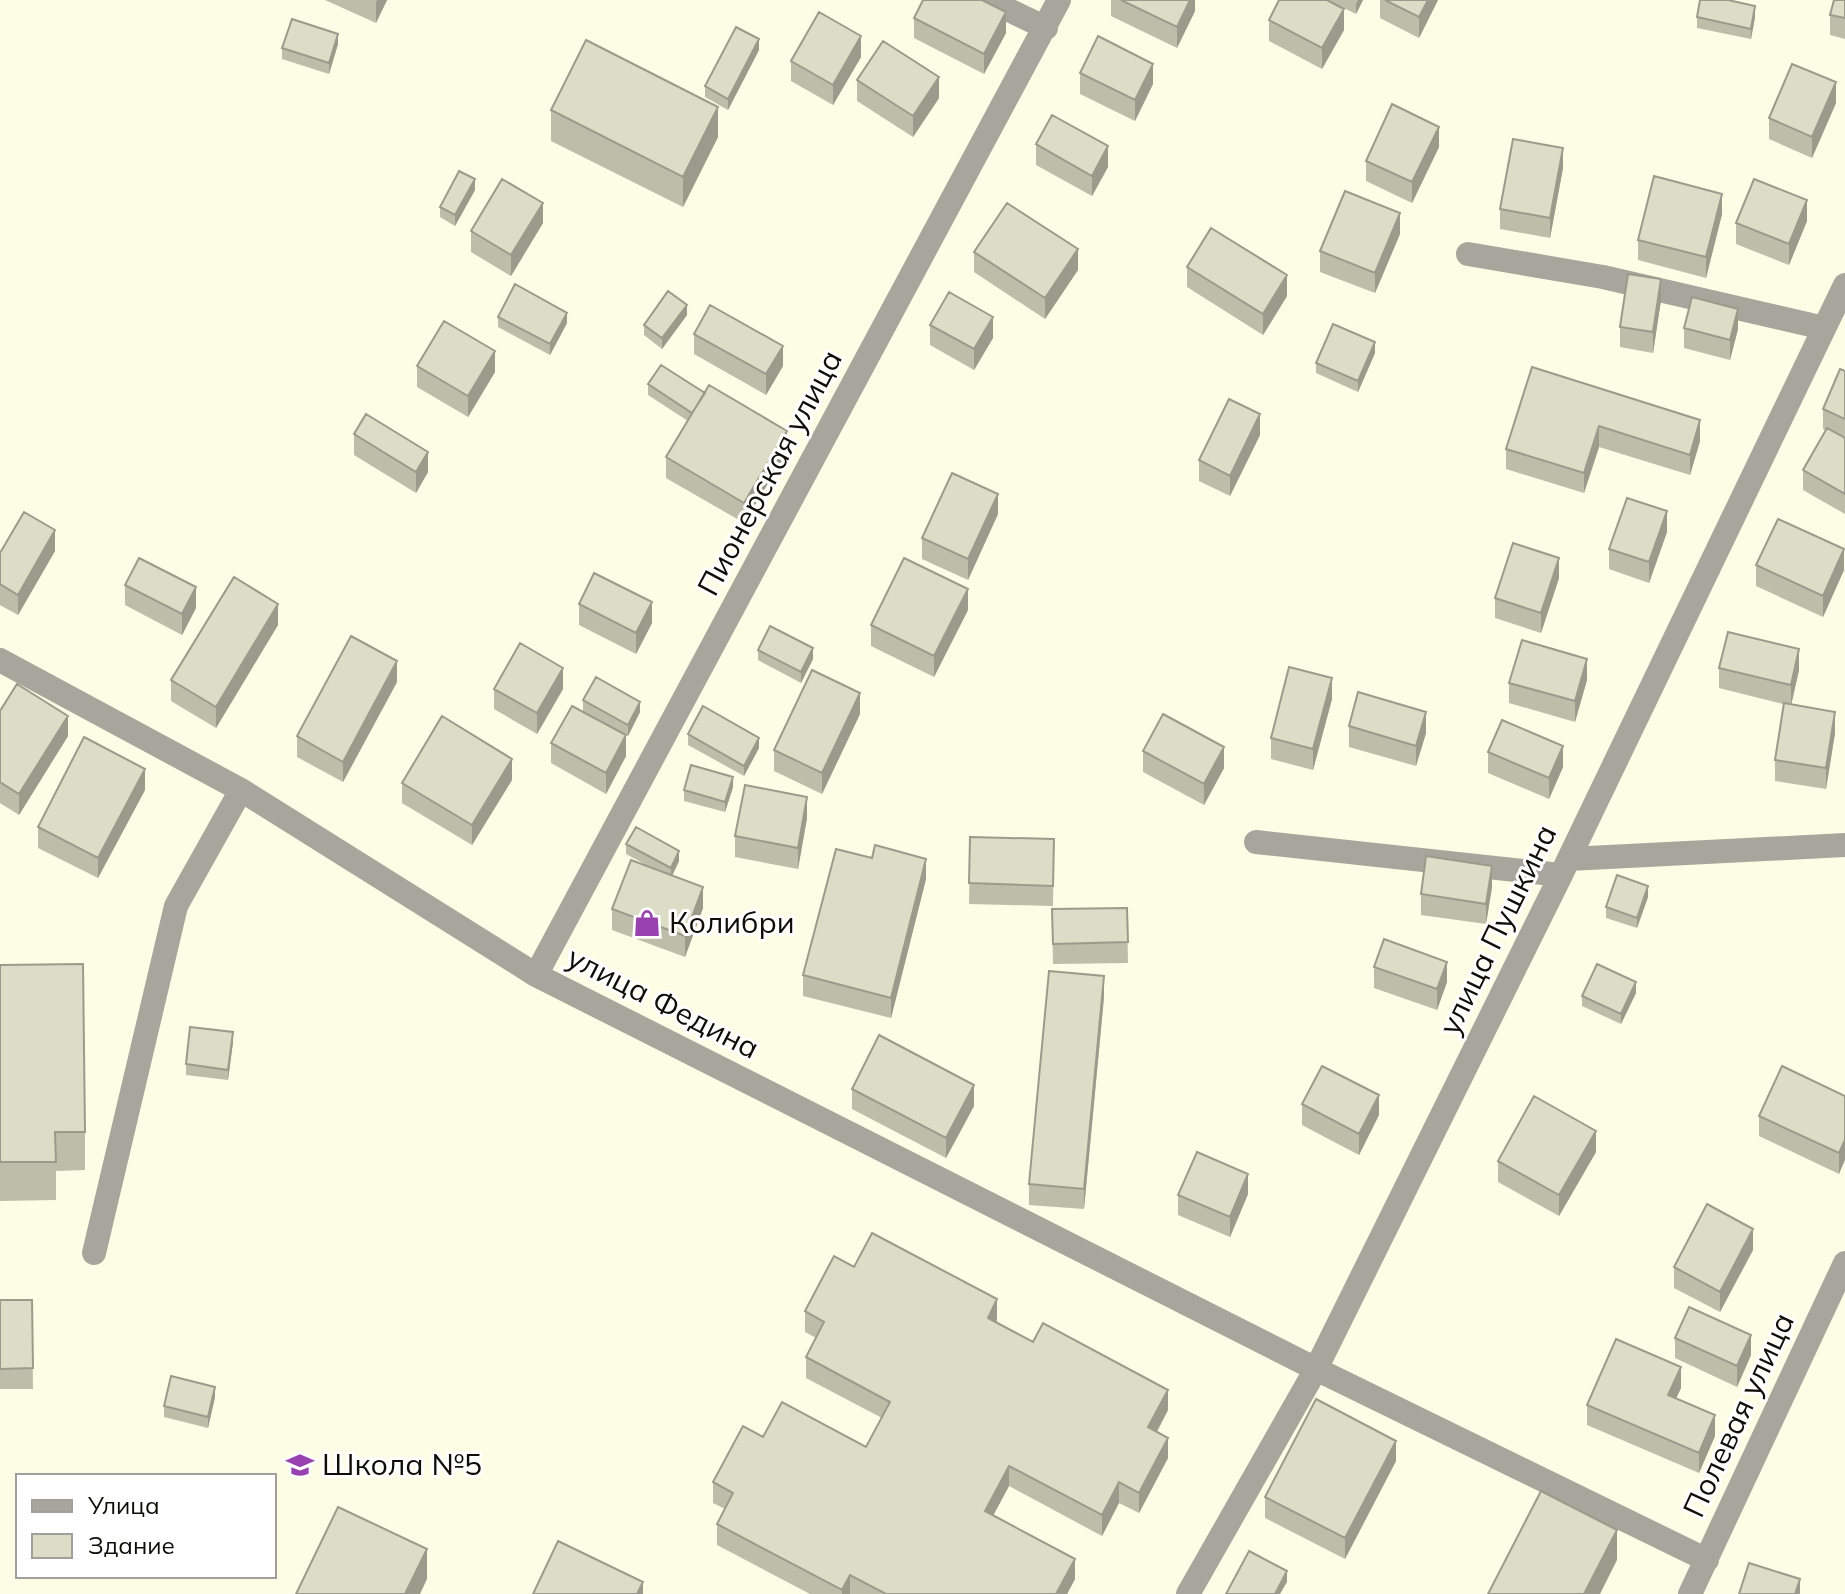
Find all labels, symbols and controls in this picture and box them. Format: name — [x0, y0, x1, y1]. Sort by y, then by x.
street label: Пионерская улица — [688, 343, 850, 602]
street label: улица Пушкина — [1430, 818, 1564, 1041]
place label: Колибри — [669, 903, 795, 941]
shop icon: Колибри — [632, 908, 662, 938]
street label: улица Федина — [561, 937, 766, 1067]
street label: Полевая улица — [1674, 1306, 1802, 1523]
place label: Школа №5 — [322, 1445, 482, 1483]
school or university icon: Школа №5 — [285, 1450, 315, 1480]
legend — [16, 1474, 276, 1578]
text: Улица — [87, 1490, 160, 1520]
text: Здание — [88, 1530, 175, 1560]

